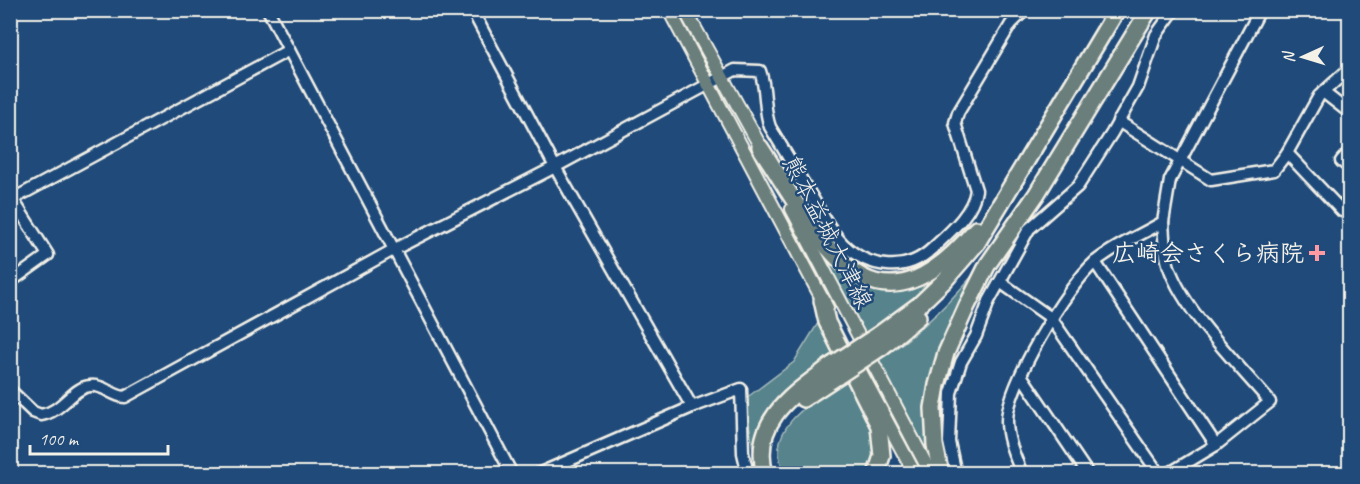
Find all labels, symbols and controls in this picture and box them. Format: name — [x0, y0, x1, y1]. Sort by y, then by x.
north arrow — [1273, 27, 1333, 87]
text: N — [1278, 49, 1299, 64]
street label: 熊本益城大津線 — [776, 150, 880, 314]
place label: 広崎会さくら病院 — [1112, 238, 1304, 268]
marker: 広崎会さくら病院 — [1308, 244, 1326, 262]
scale bar — [30, 418, 168, 456]
text: 100 m — [39, 428, 80, 450]

